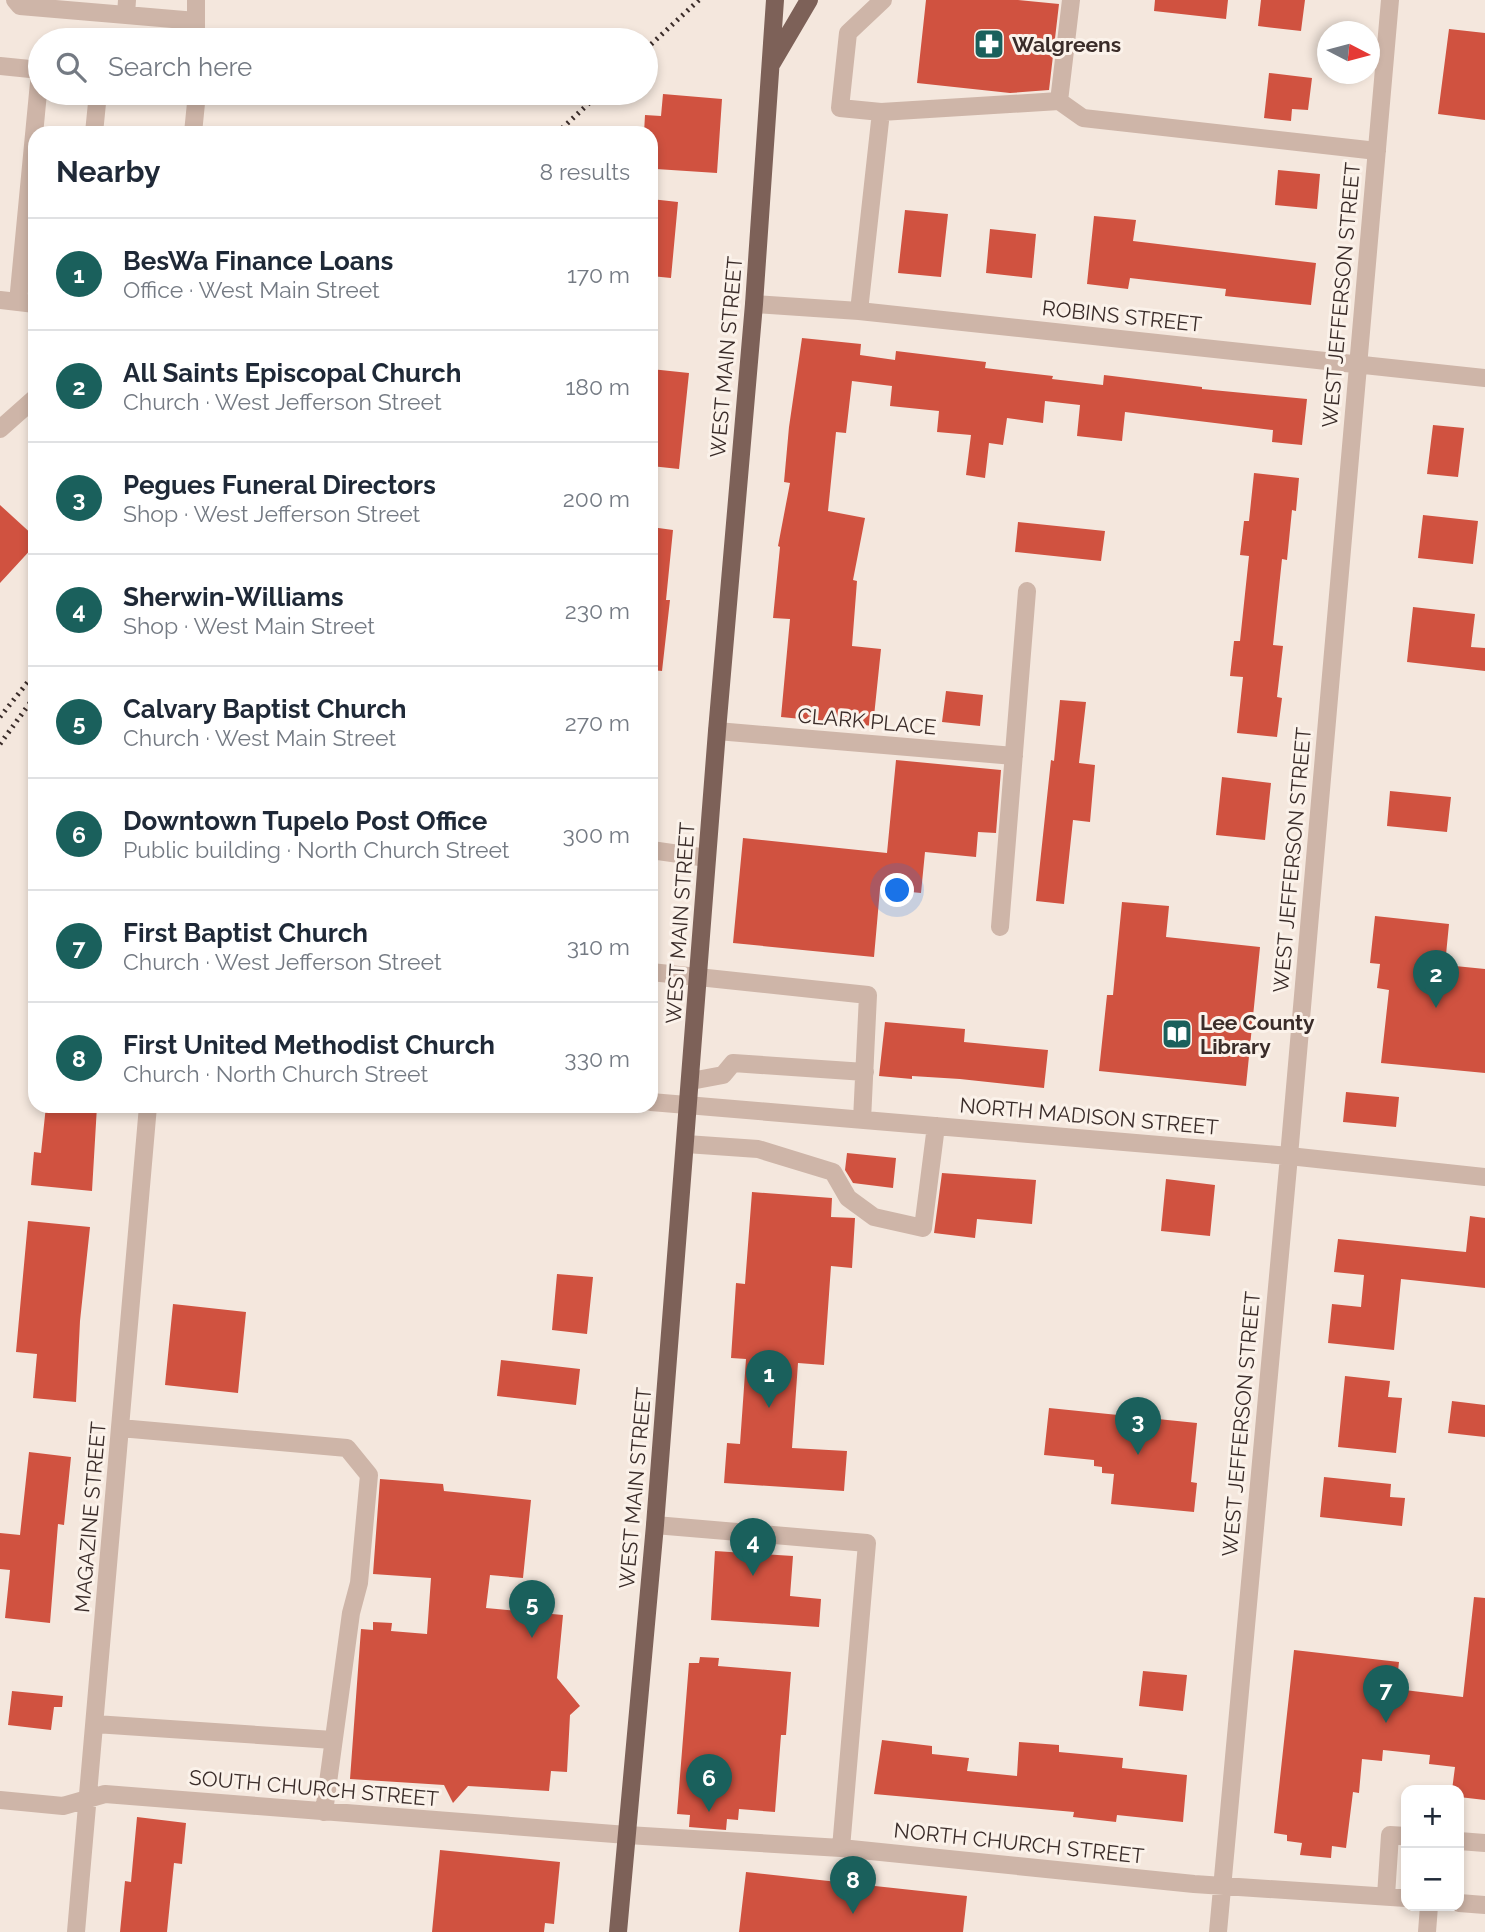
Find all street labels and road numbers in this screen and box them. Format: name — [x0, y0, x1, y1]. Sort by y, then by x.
street label: WEST JEFFERSON STREET — [1317, 161, 1365, 429]
street label: WEST MAIN STREET — [705, 255, 747, 459]
street label: ROBINS STREET — [1041, 295, 1203, 337]
street label: CLARK PLACE — [797, 702, 937, 740]
street label: WEST JEFFERSON STREET — [1268, 726, 1316, 994]
street label: WEST MAIN STREET — [660, 821, 700, 1025]
street label: NORTH MADISON STREET — [959, 1092, 1220, 1140]
street label: WEST JEFFERSON STREET — [1217, 1290, 1265, 1558]
street label: WEST MAIN STREET — [614, 1386, 656, 1590]
street label: MAGAZINE STREET — [69, 1420, 111, 1614]
street label: SOUTH CHURCH STREET — [188, 1765, 440, 1811]
street label: NORTH CHURCH STREET — [893, 1817, 1146, 1869]

